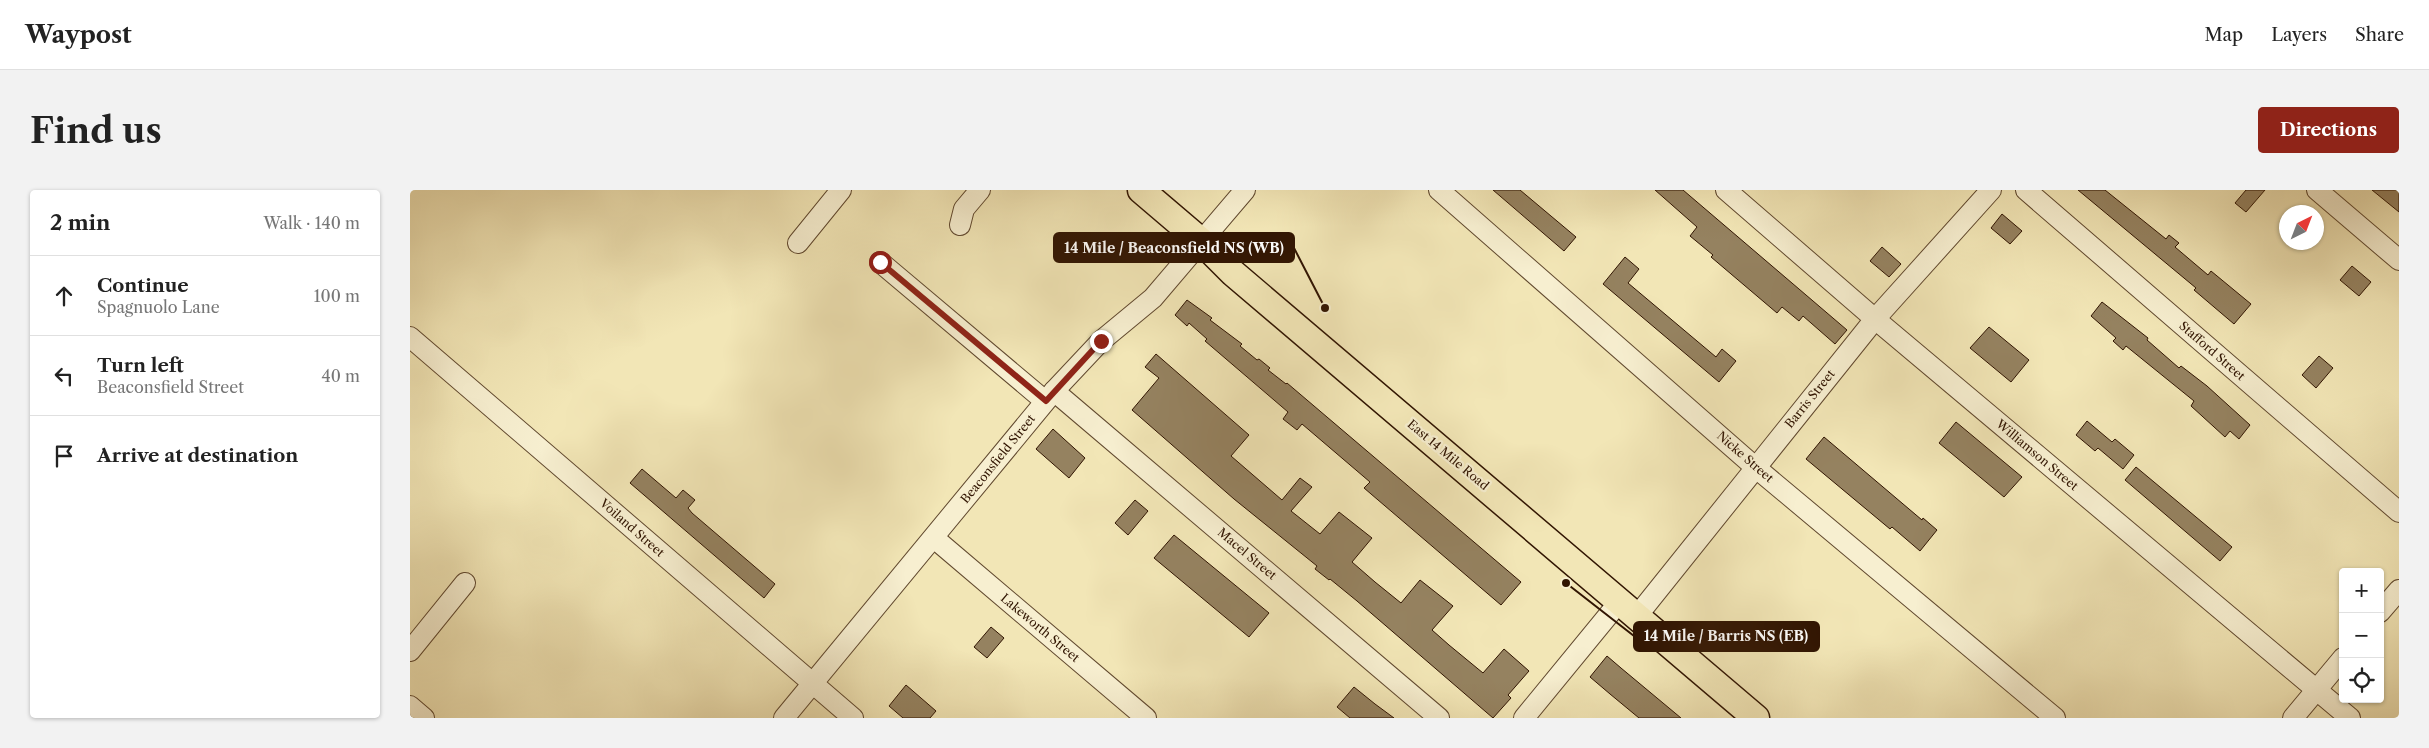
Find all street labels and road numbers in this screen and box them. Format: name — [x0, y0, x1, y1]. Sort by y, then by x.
street label: Stafford Street — [2176, 318, 2249, 384]
street label: Barris Street — [1781, 366, 1838, 431]
street label: Beaconsfield Street — [957, 411, 1039, 506]
street label: Williamson Street — [1993, 415, 2082, 494]
street label: East 14 Mile Road — [1405, 416, 1492, 493]
street label: Nicke Street — [1714, 428, 1777, 486]
street label: Voiland Street — [596, 495, 668, 560]
street label: Macel Street — [1215, 525, 1280, 583]
street label: Lakeworth Street — [998, 590, 1083, 665]

